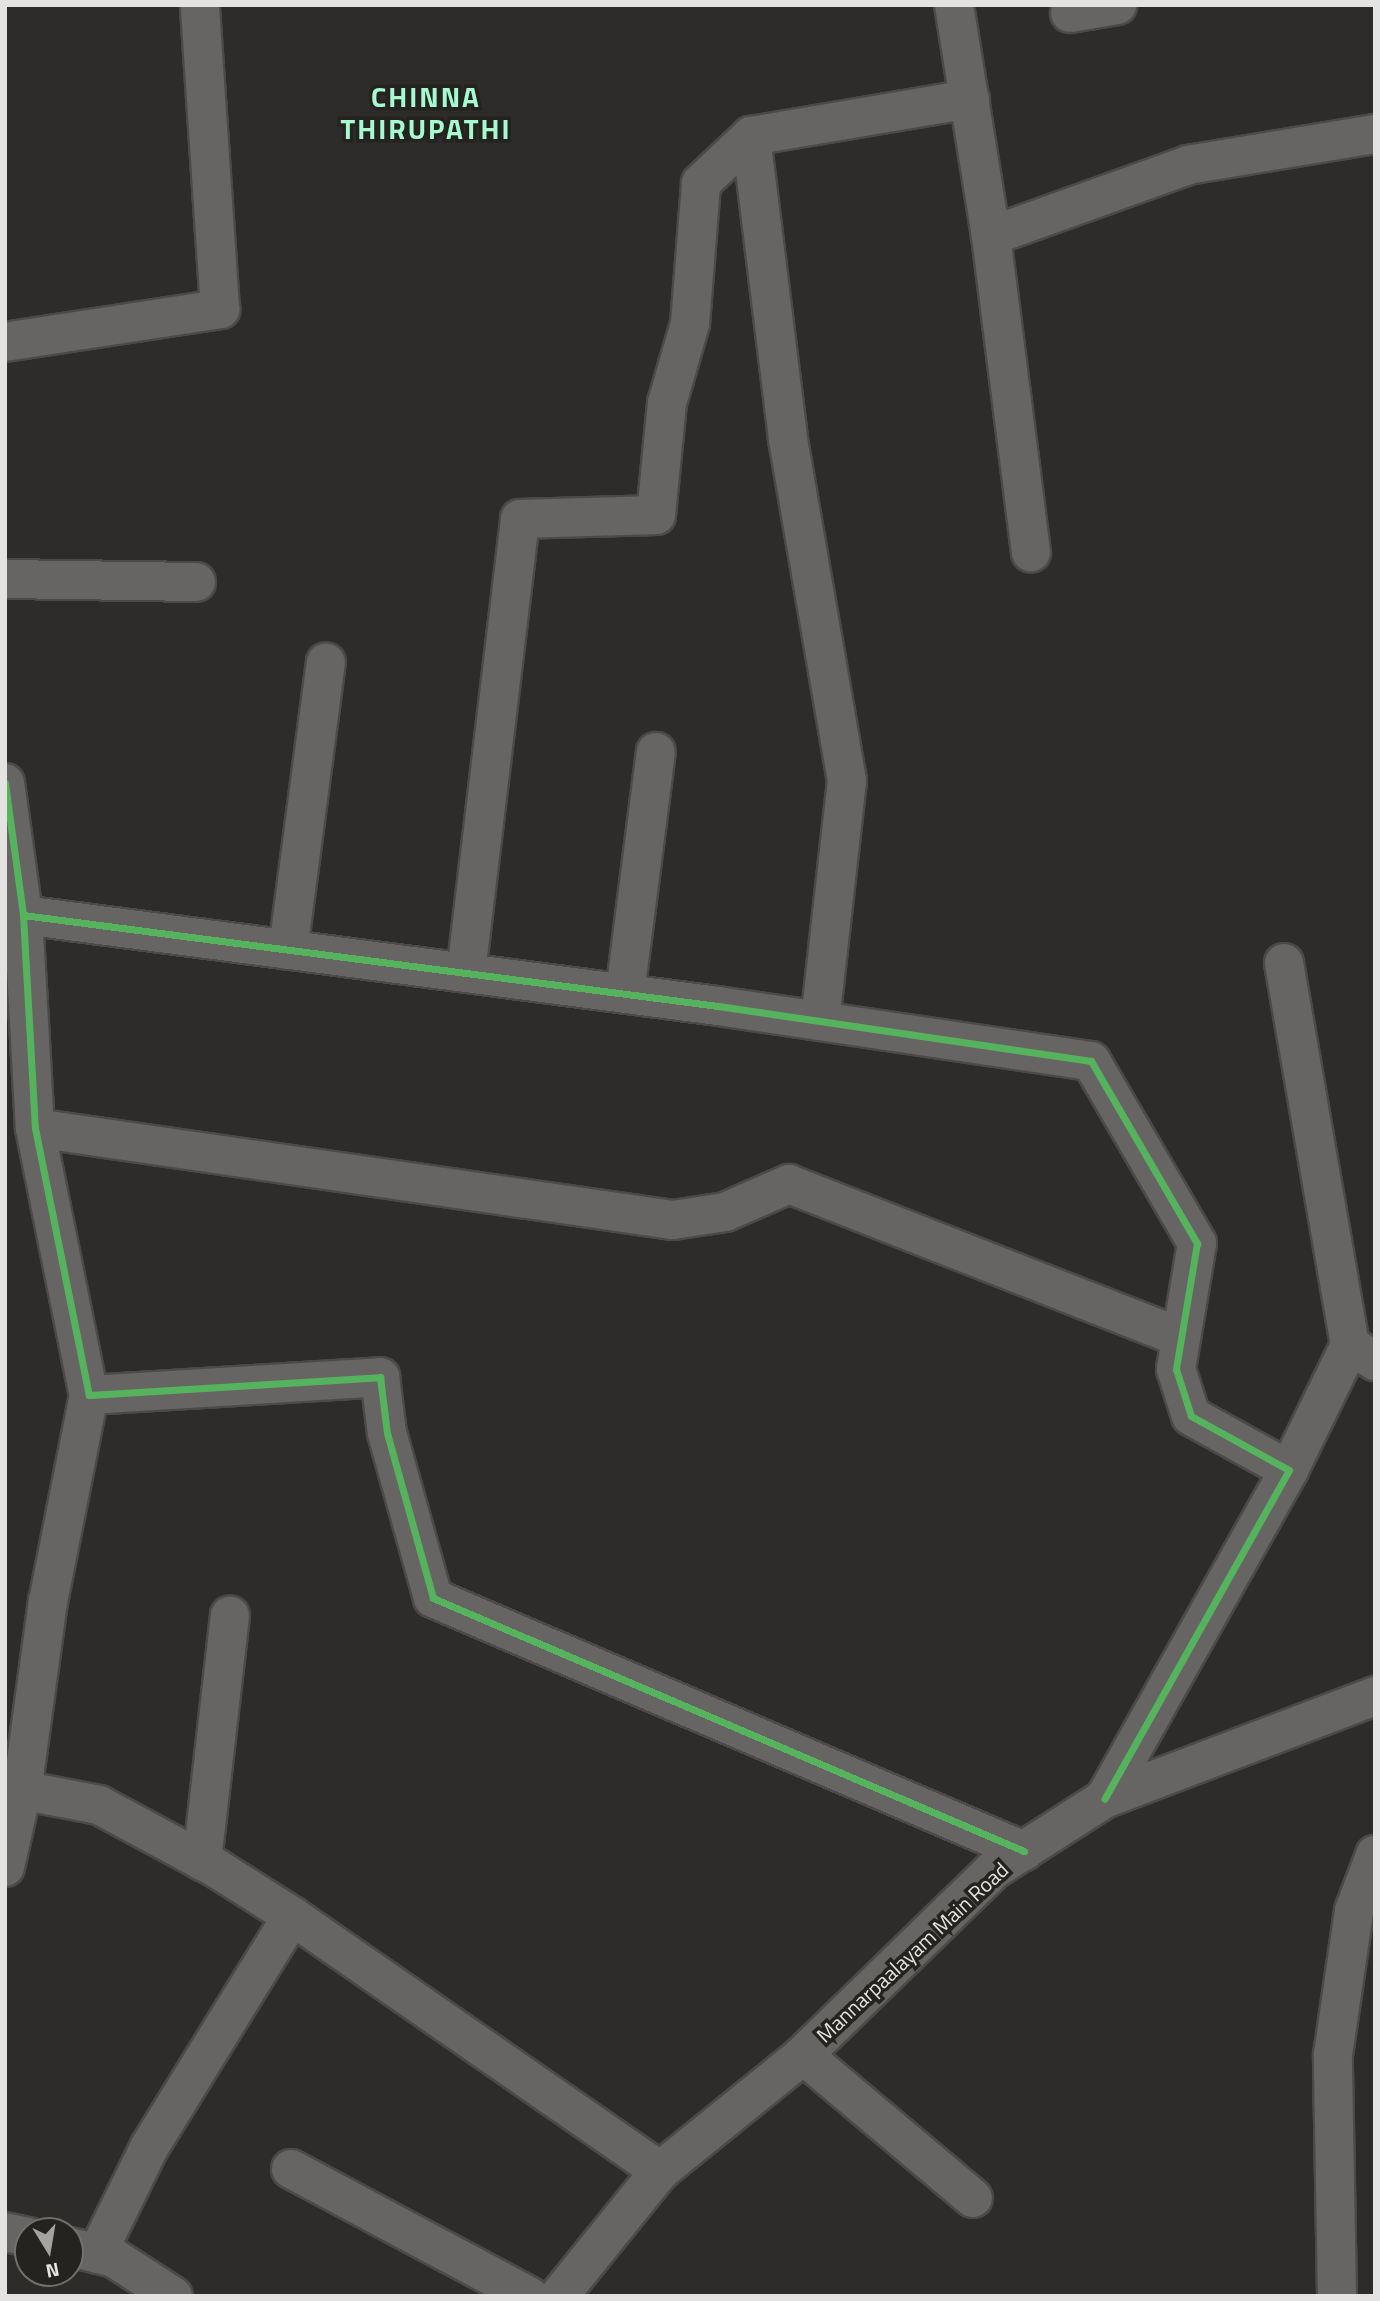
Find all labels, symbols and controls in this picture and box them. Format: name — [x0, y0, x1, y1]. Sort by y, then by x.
district label: CHINNA THIRUPATHI — [342, 80, 510, 146]
street label: Mannarpaalayam Main Road — [811, 1857, 1013, 2047]
north arrow — [14, 2217, 84, 2287]
text: N — [43, 2256, 62, 2287]

